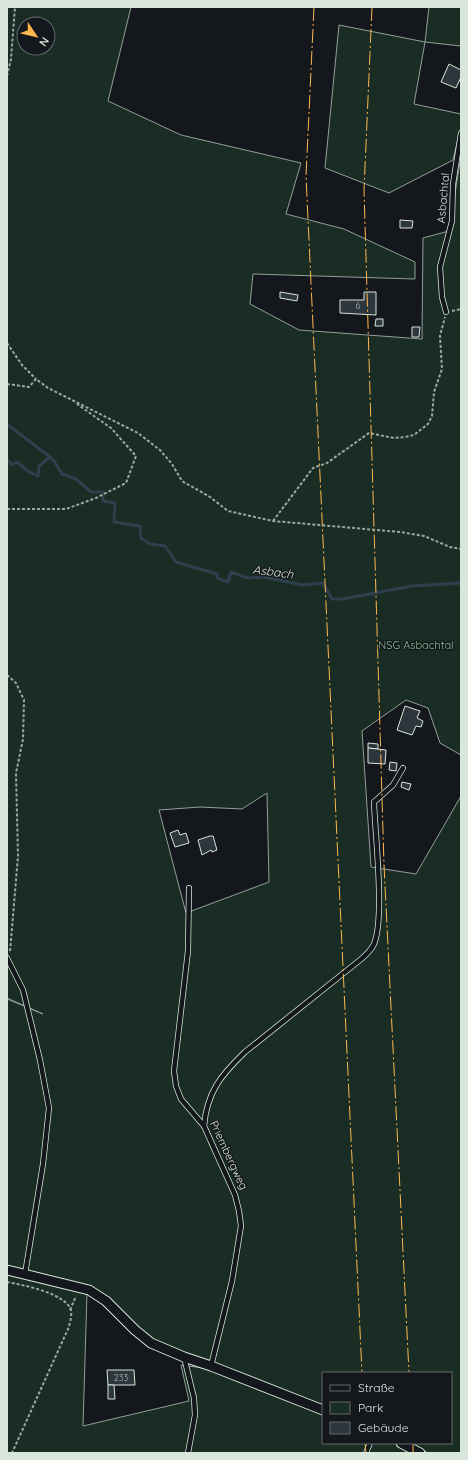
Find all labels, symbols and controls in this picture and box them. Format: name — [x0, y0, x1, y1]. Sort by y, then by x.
north arrow — [16, 16, 56, 56]
text: N — [36, 34, 52, 49]
street label: Asbachtal — [434, 172, 452, 224]
house number: 6 — [356, 300, 361, 311]
water label: Asbach — [252, 562, 294, 581]
park label: NSG Asbachtal — [378, 638, 454, 652]
street label: Priembergweg — [207, 1118, 251, 1192]
house number: 233 — [114, 1372, 128, 1383]
legend — [322, 1372, 452, 1444]
text: Straße — [358, 1380, 395, 1395]
text: Park — [358, 1400, 383, 1415]
text: Gebäude — [358, 1420, 409, 1435]

